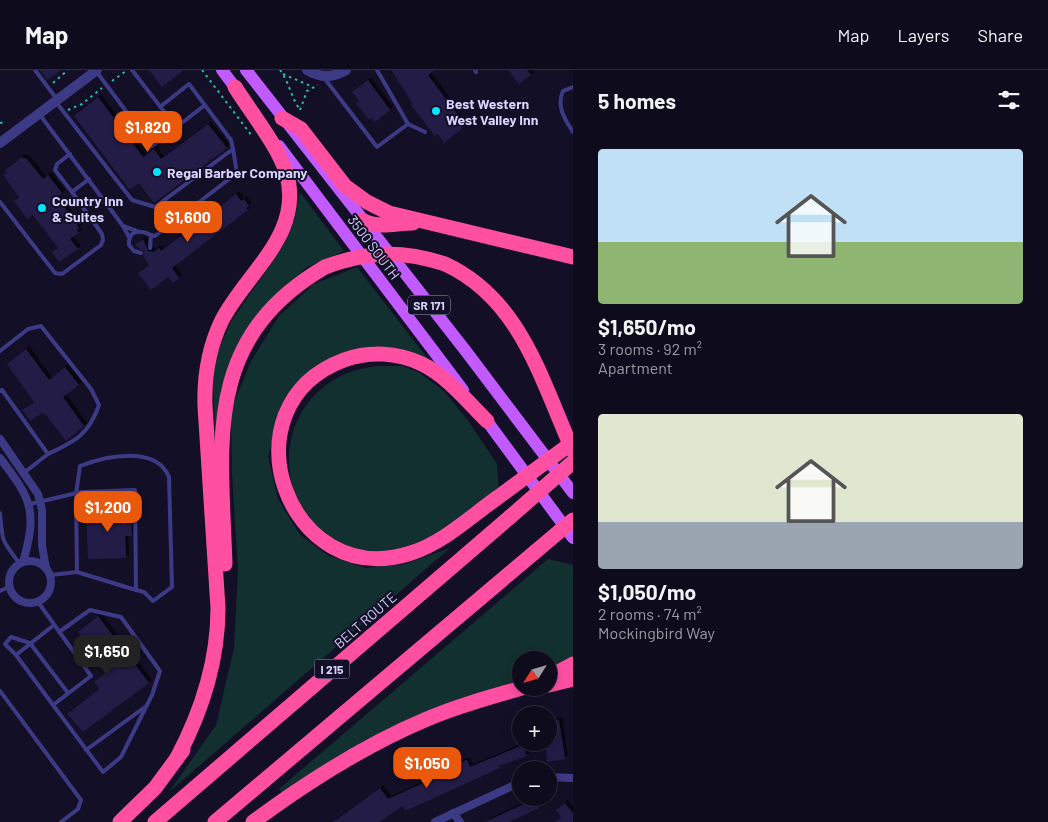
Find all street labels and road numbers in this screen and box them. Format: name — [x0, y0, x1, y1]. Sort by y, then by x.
street label: 3500 SOUTH — [344, 211, 404, 283]
road number: SR 171 — [408, 296, 450, 314]
street label: BELT ROUTE — [330, 588, 400, 652]
road number: I 215 — [314, 660, 350, 678]

